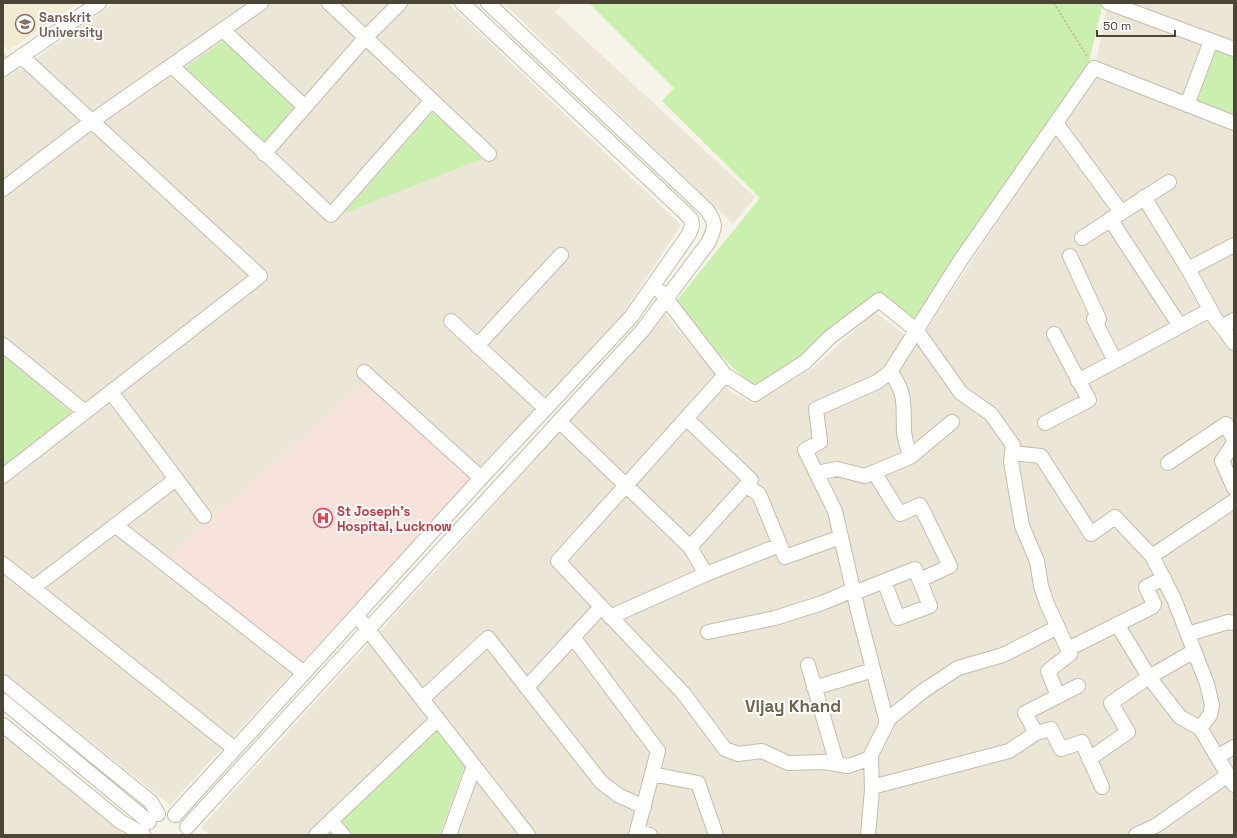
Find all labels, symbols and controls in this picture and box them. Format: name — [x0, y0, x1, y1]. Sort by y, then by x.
place label: Sanskrit University — [39, 9, 103, 41]
scale bar — [1097, 12, 1175, 38]
school or university icon: Sanskrit University — [14, 13, 36, 35]
text: 50 m — [1103, 18, 1131, 34]
place label: St Joseph's Hospital, Lucknow — [337, 503, 452, 535]
hospital icon: St Joseph's Hospital, Lucknow — [312, 507, 334, 529]
district label: Vijay Khand — [745, 695, 841, 717]

